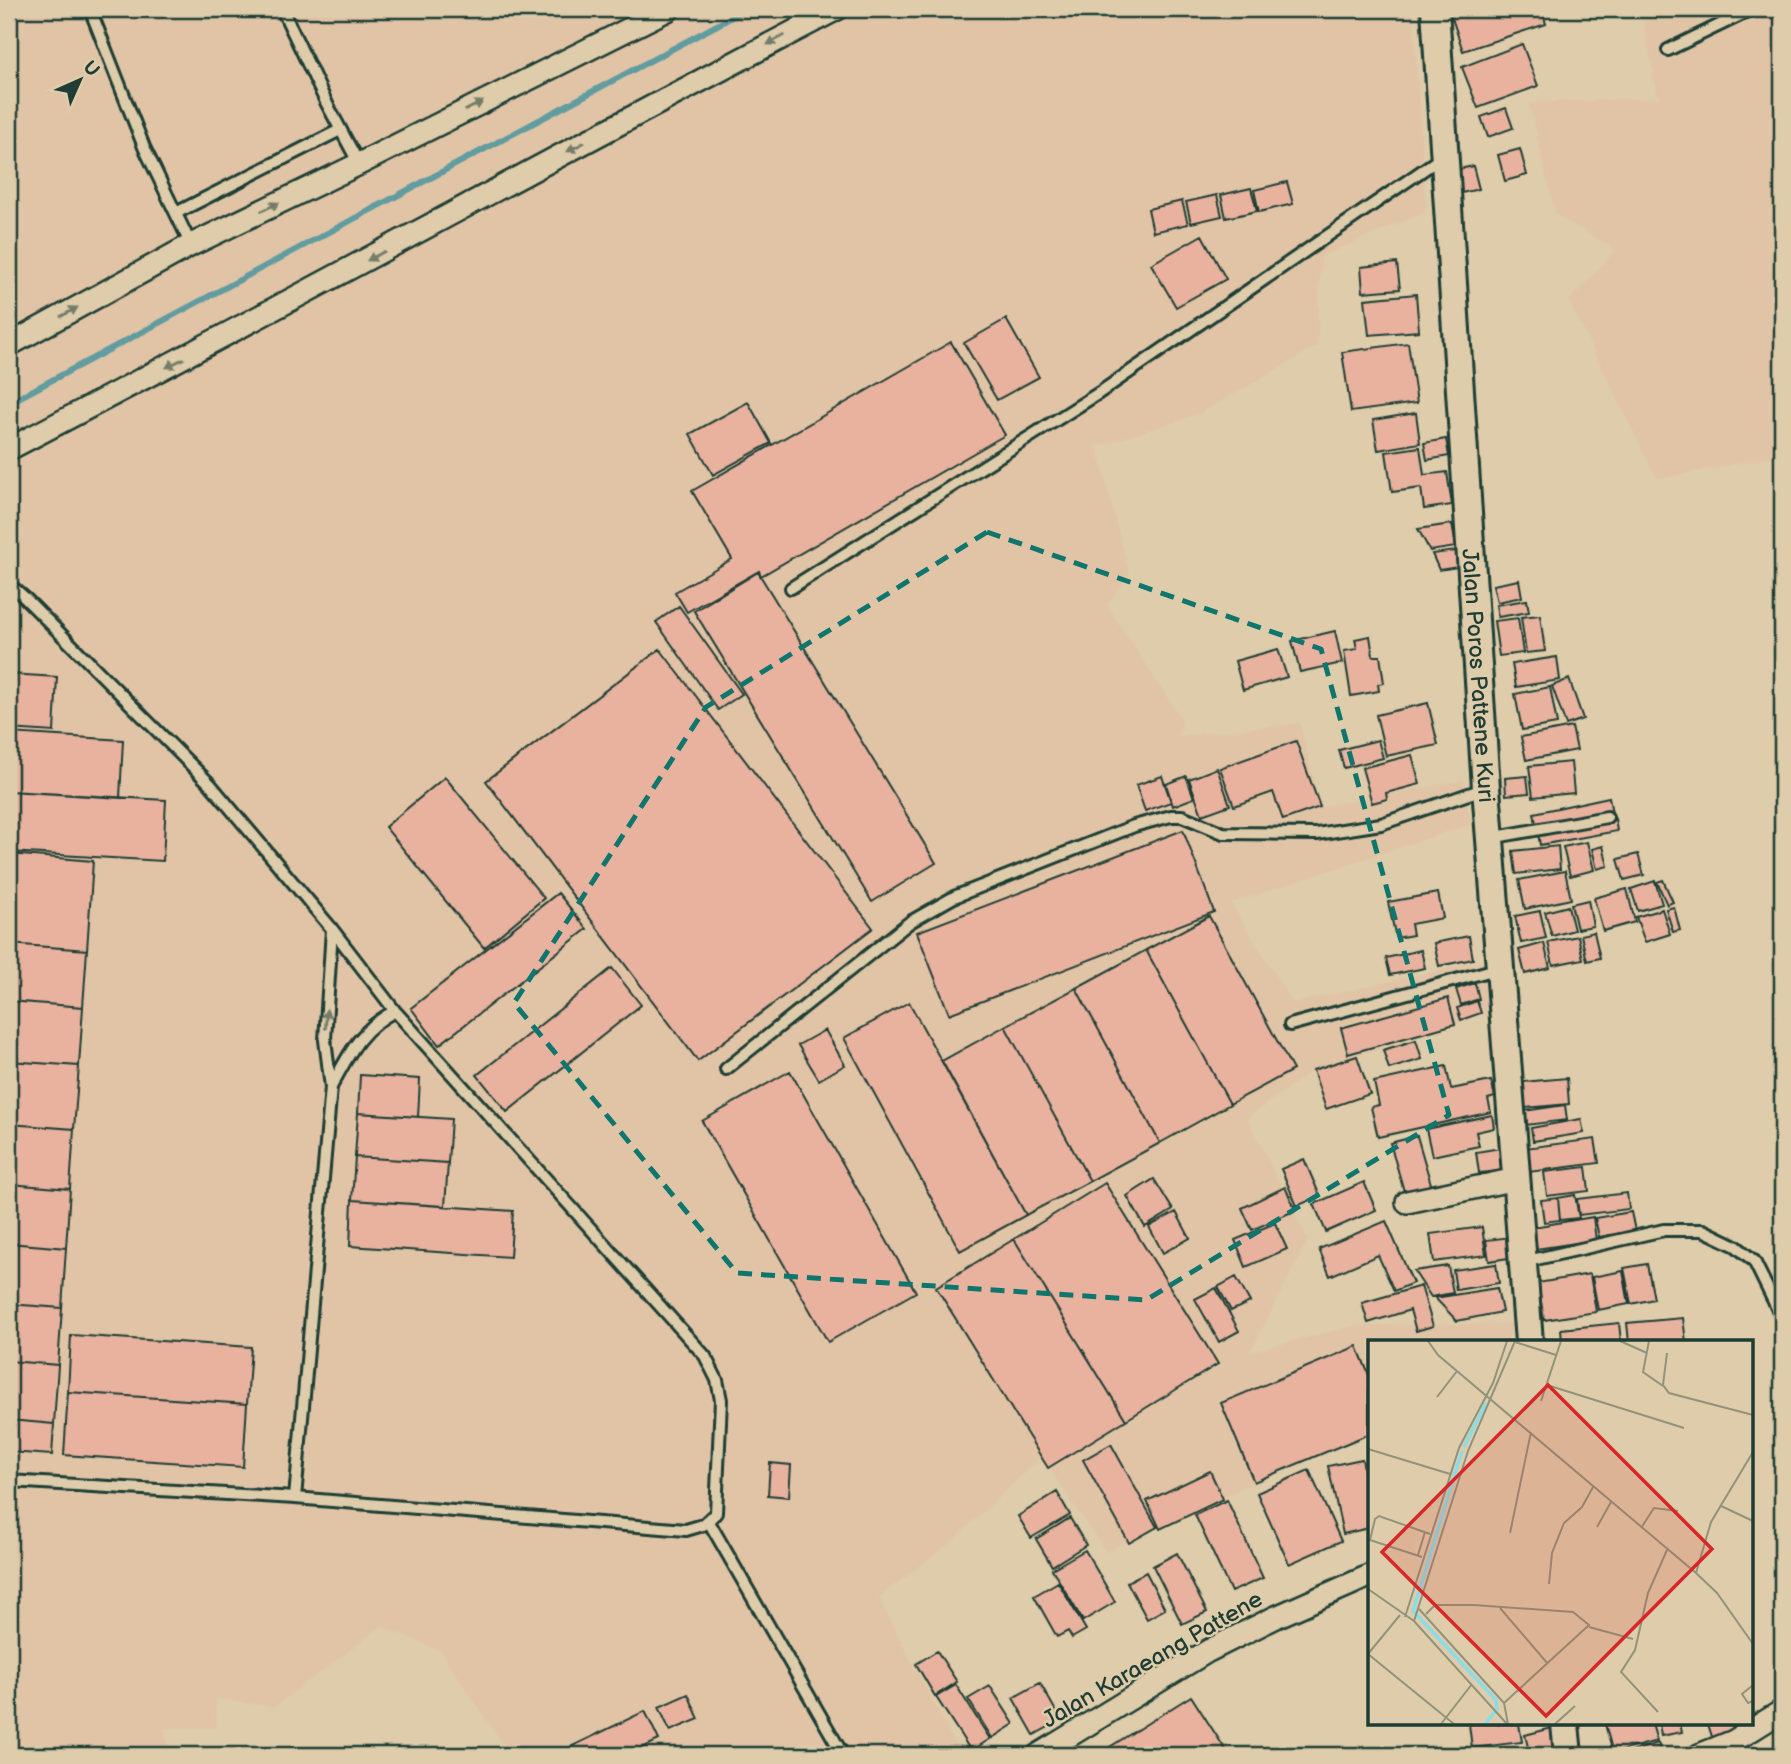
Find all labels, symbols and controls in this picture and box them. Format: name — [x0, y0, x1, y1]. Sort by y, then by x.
one-way arrow — [766, 34, 786, 46]
north arrow — [46, 46, 116, 116]
text: U — [78, 56, 104, 82]
one-way arrow — [464, 101, 484, 112]
one-way arrow — [566, 141, 585, 153]
one-way arrow — [260, 201, 280, 212]
one-way arrow — [365, 249, 385, 261]
one-way arrow — [59, 306, 78, 318]
one-way arrow — [165, 357, 185, 368]
street label: Jalan Poros Pattene Kuri — [1455, 548, 1500, 804]
one-way arrow — [321, 1008, 332, 1030]
inset map — [1368, 1340, 1752, 1726]
street label: Jalan Karaeang Pattene — [1037, 1585, 1268, 1734]

